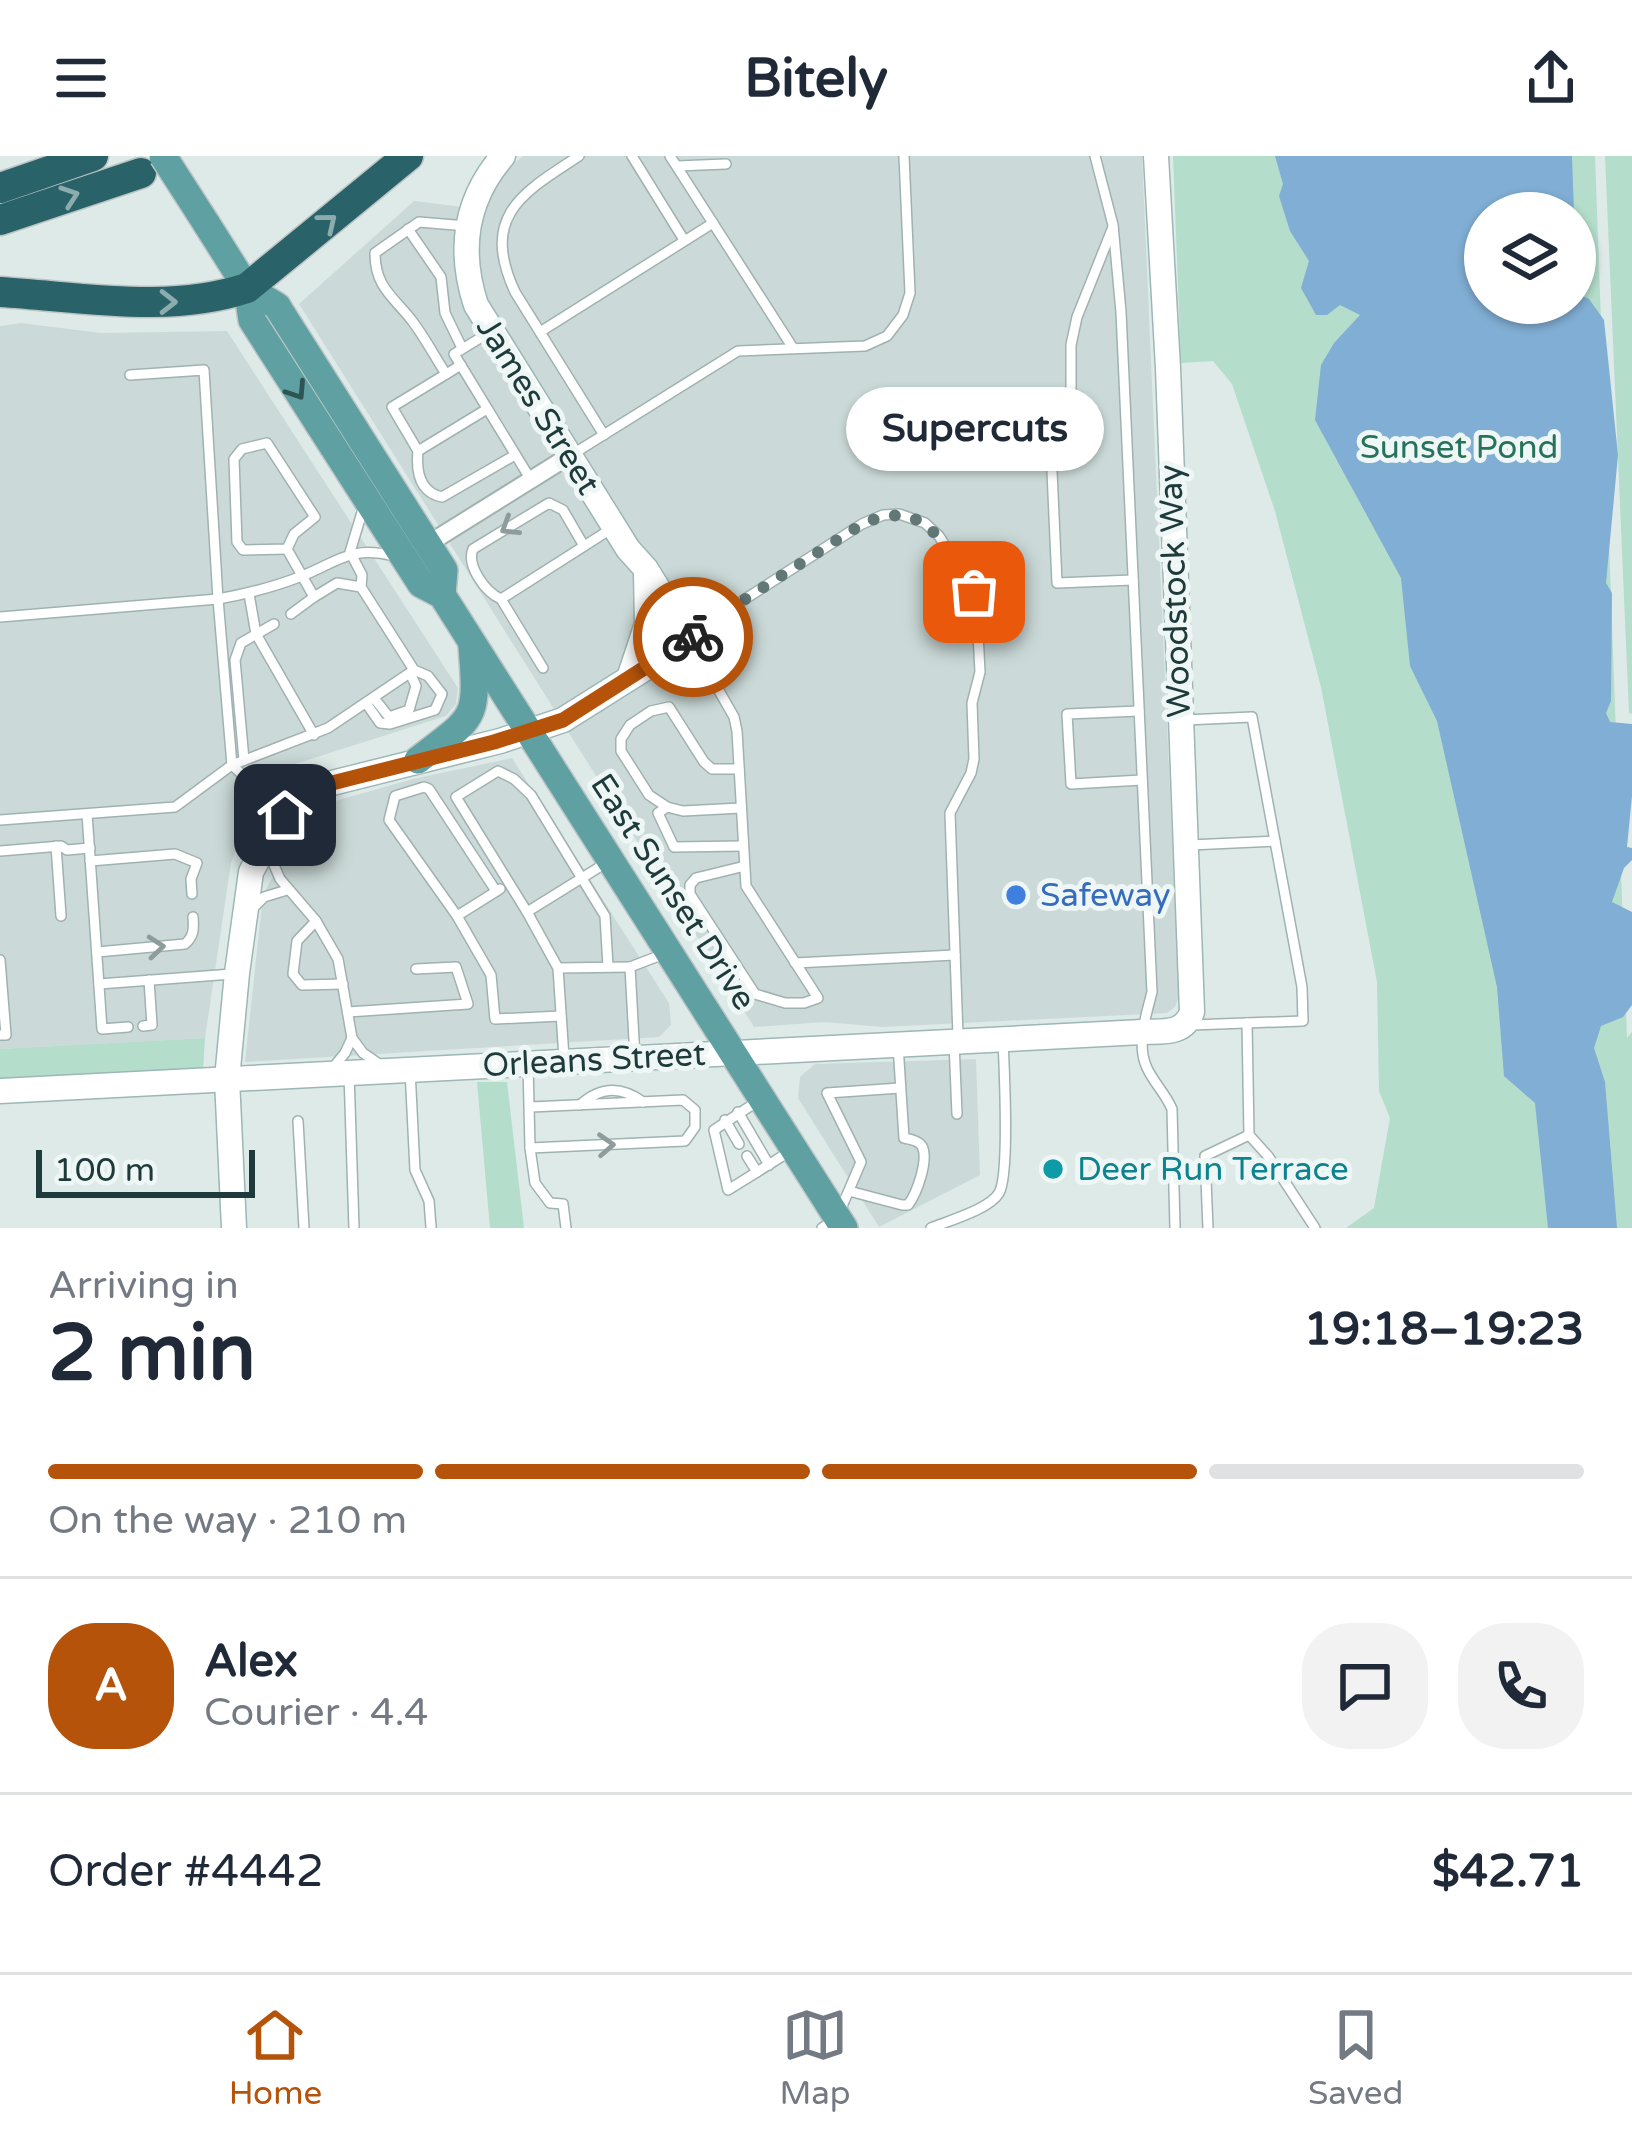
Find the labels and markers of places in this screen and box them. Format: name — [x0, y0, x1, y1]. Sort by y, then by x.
callout: Supercuts — [845, 388, 1103, 472]
pin — [923, 541, 1025, 643]
pin — [234, 764, 336, 866]
place label: Safeway — [1040, 876, 1171, 915]
marker: Safeway — [1003, 882, 1029, 908]
place label: Deer Run Terrace — [1077, 1150, 1349, 1189]
marker: Deer Run Terrace — [1040, 1156, 1066, 1182]

